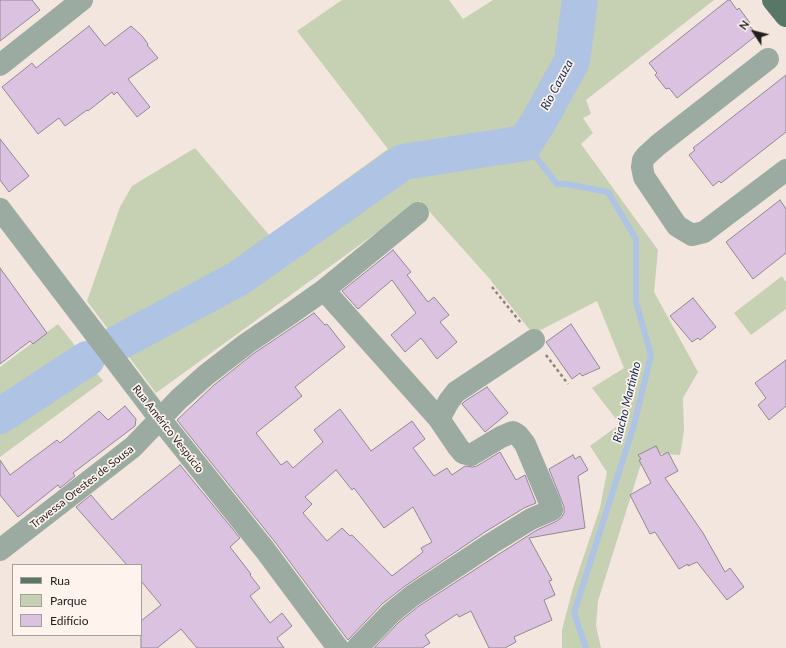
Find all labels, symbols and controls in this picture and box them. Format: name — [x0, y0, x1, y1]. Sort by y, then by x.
north arrow — [734, 12, 774, 52]
text: N — [736, 18, 752, 32]
water label: Rio Cazuza — [538, 57, 576, 113]
water label: Riacho Martinho — [610, 360, 644, 444]
street label: Rua Américo Vespúcio — [130, 382, 206, 476]
street label: Travessa Orestes de Sousa — [28, 443, 136, 531]
legend — [12, 564, 142, 636]
text: Rua — [50, 573, 70, 588]
text: Parque — [50, 593, 87, 608]
text: Edifício — [50, 613, 89, 628]

